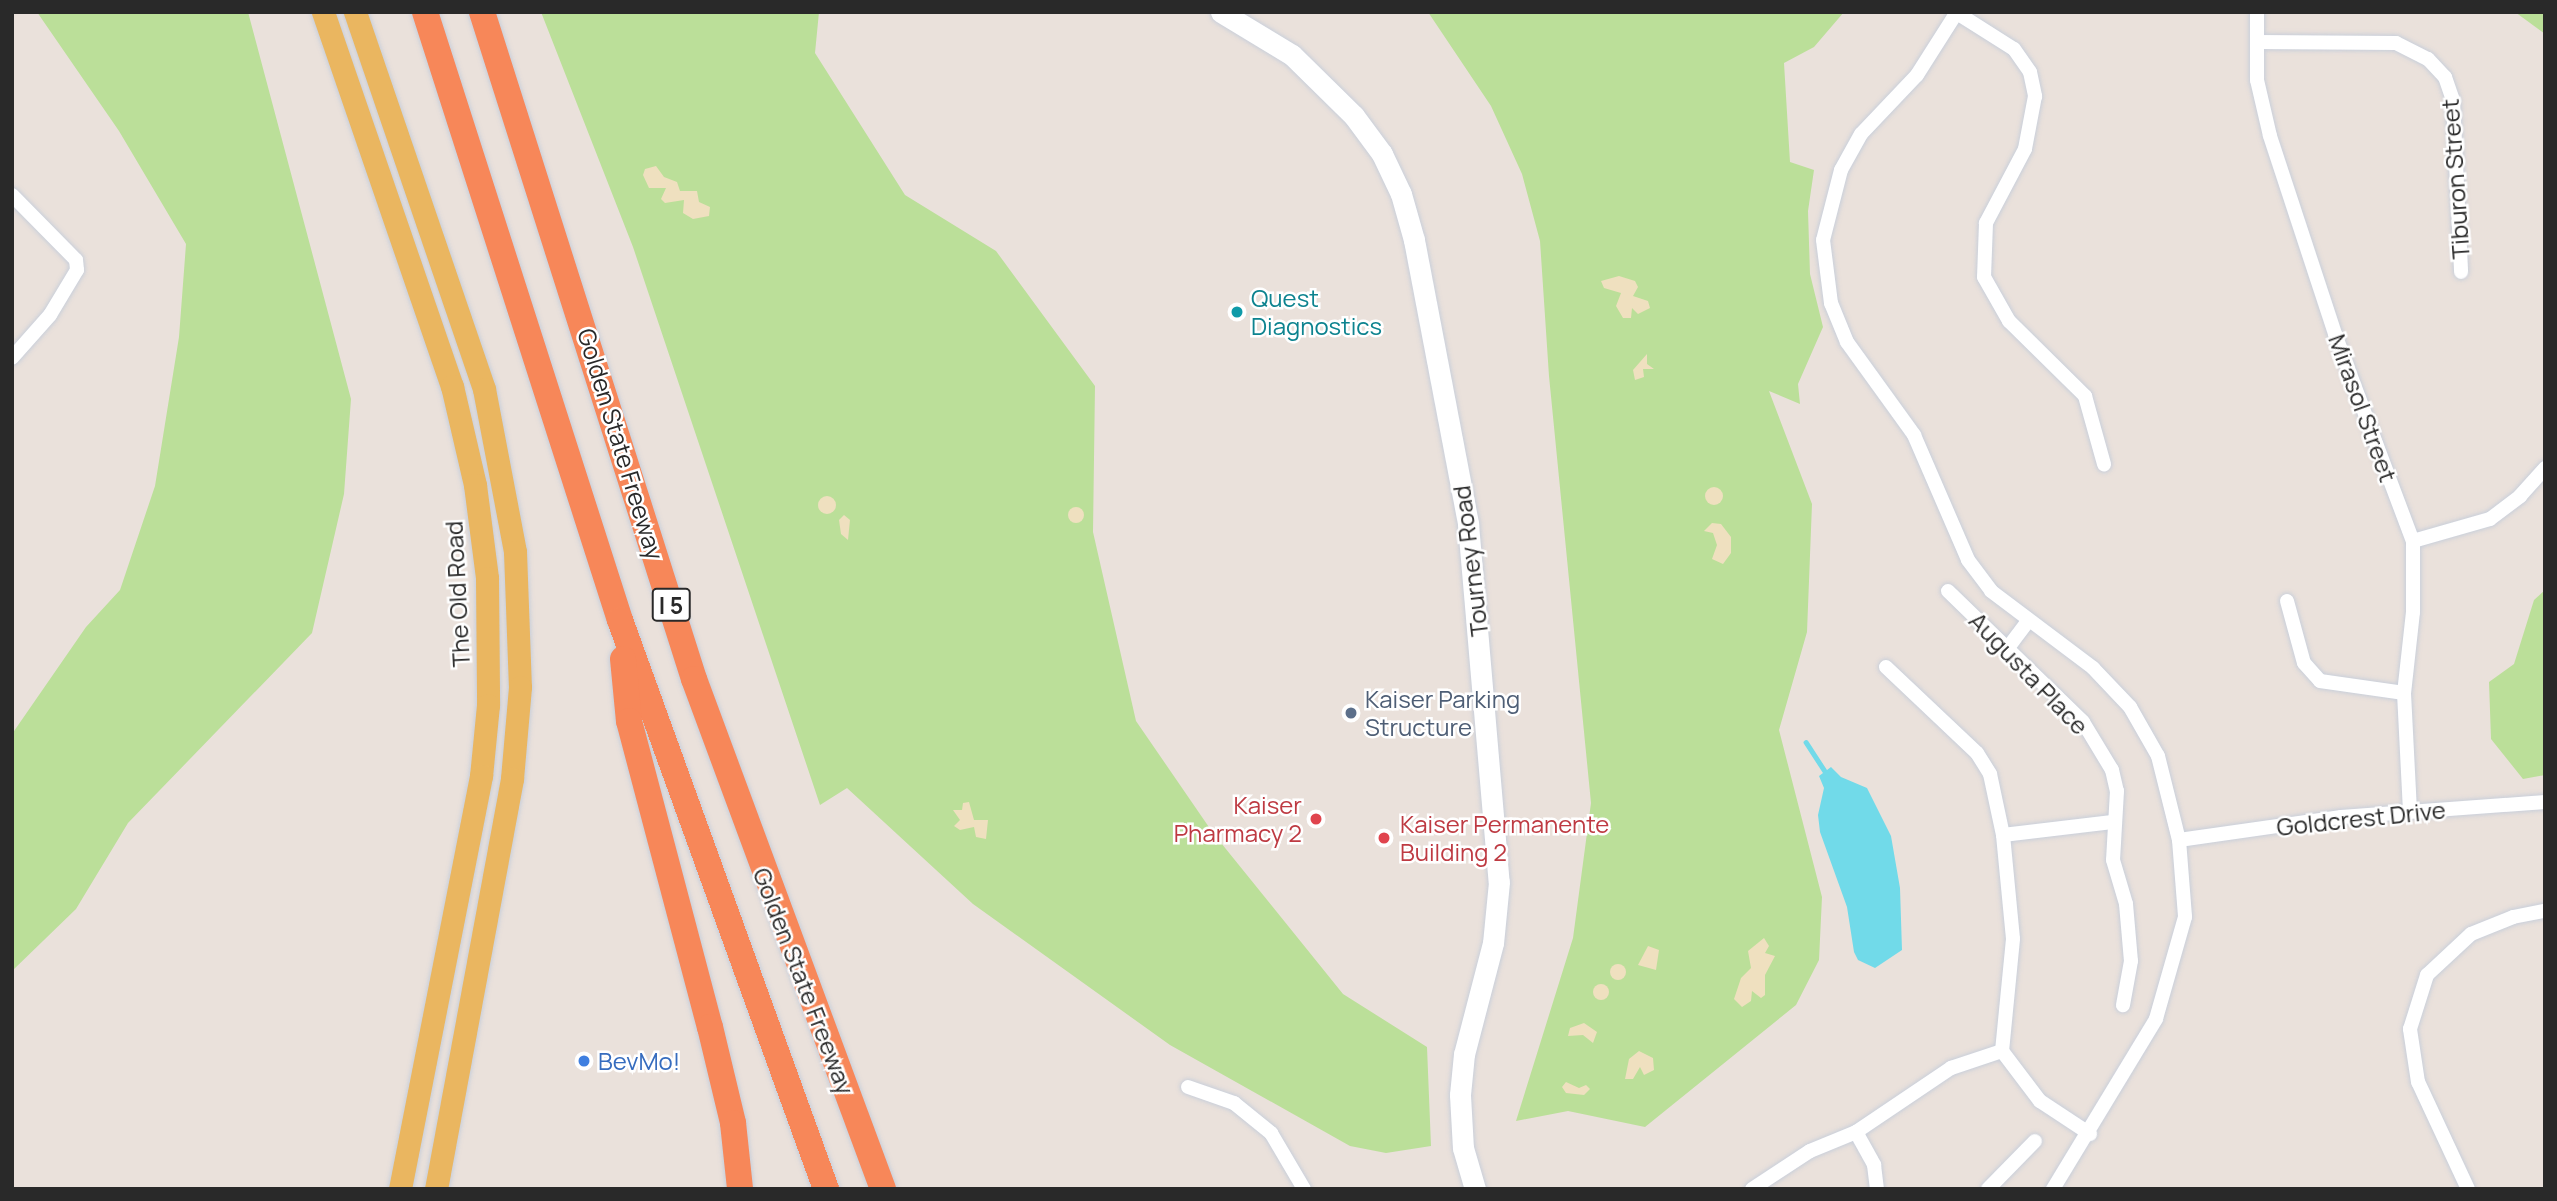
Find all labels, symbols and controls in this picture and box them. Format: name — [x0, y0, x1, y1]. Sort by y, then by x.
street label: Tiburon Street — [2435, 98, 2475, 260]
place label: Quest Diagnostics — [1251, 284, 1382, 340]
marker: Quest Diagnostics — [1229, 304, 1245, 320]
street label: Golden State Freeway — [572, 325, 670, 563]
street label: Mirasol Street — [2323, 330, 2403, 486]
street label: Tourney Road — [1446, 484, 1494, 638]
street label: The Old Road — [439, 520, 475, 668]
road number: I 5 — [650, 586, 692, 624]
street label: Augusta Place — [1964, 606, 2094, 740]
place label: Kaiser Parking Structure — [1365, 685, 1520, 741]
marker: Kaiser Parking Structure — [1343, 705, 1359, 721]
place label: Kaiser Pharmacy 2 — [1174, 791, 1302, 847]
street label: Goldcrest Drive — [2275, 795, 2447, 841]
place label: Kaiser Permanente Building 2 — [1400, 810, 1609, 866]
marker: Kaiser Pharmacy 2 — [1308, 811, 1324, 827]
marker: Kaiser Permanente Building 2 — [1374, 828, 1394, 848]
street label: Golden State Freeway — [747, 864, 861, 1098]
place label: BevMo! — [598, 1047, 680, 1075]
marker: BevMo! — [576, 1053, 592, 1069]

